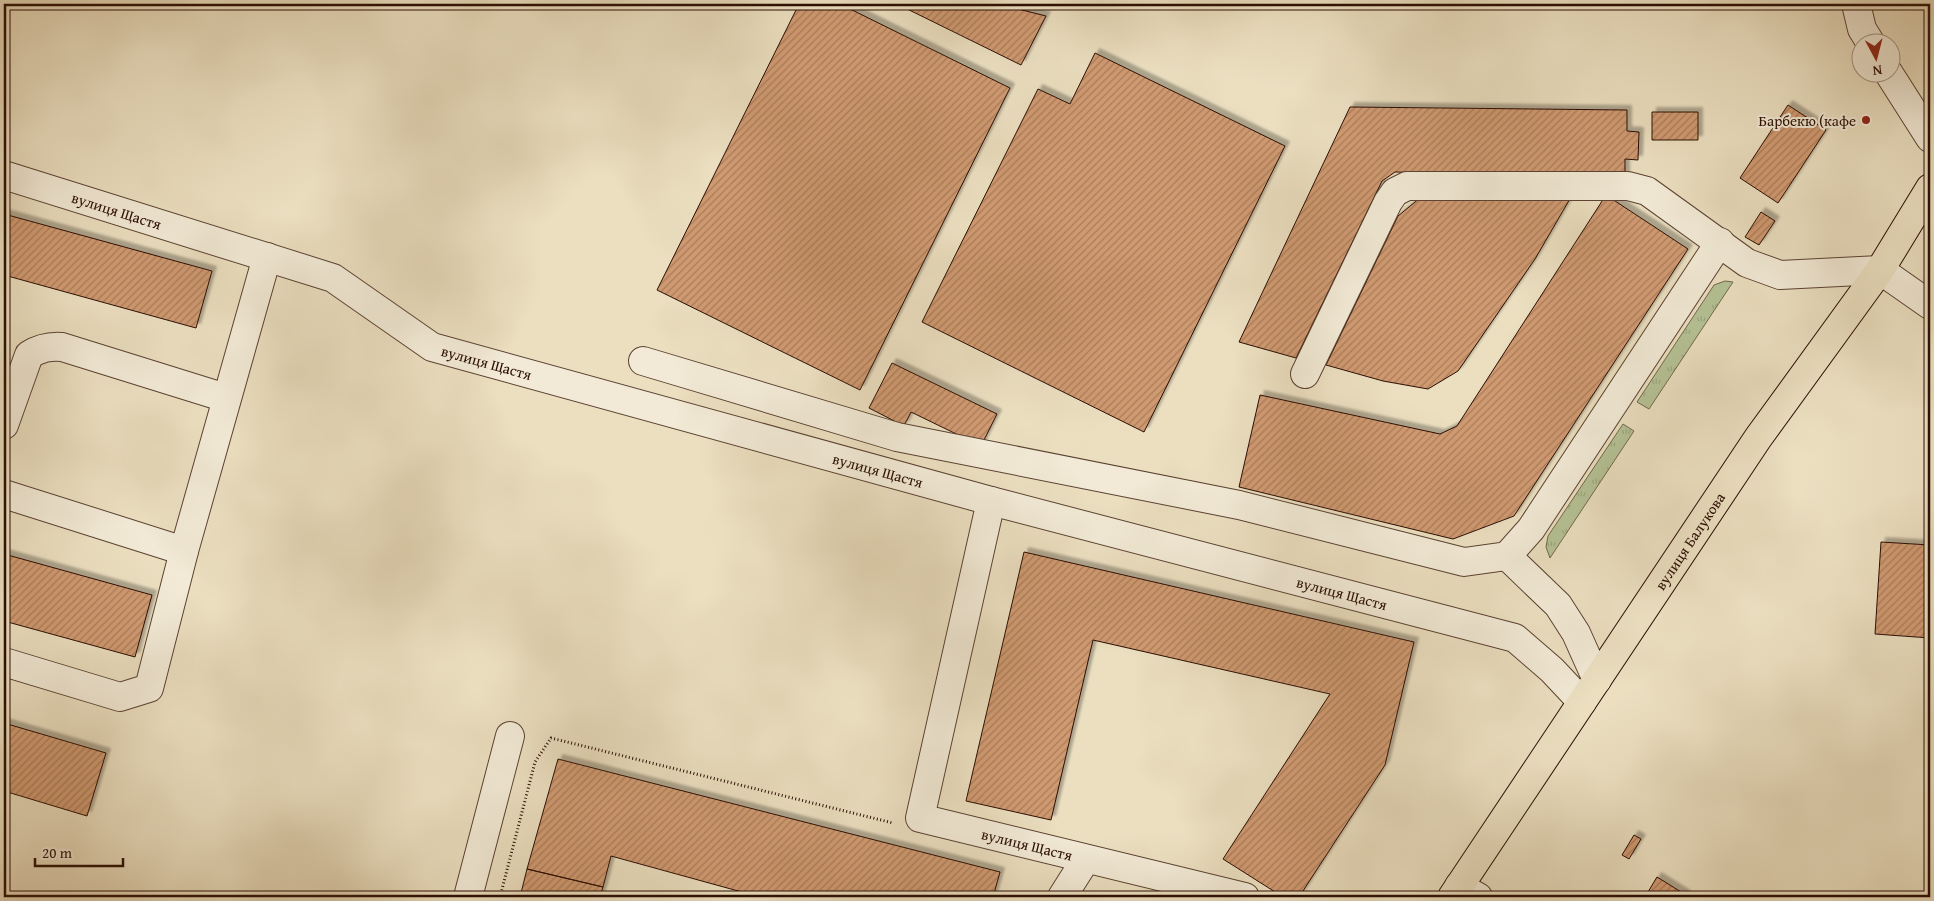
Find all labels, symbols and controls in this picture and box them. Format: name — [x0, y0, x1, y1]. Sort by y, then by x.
north arrow — [1852, 32, 1902, 82]
text: N — [1871, 60, 1883, 81]
place label: Барбекю (кафе — [1759, 110, 1856, 131]
marker: Барбекю (кафе — [1860, 114, 1872, 126]
street label: вулиця Щастя — [69, 186, 164, 234]
street label: вулиця Щастя — [439, 340, 535, 385]
street label: вулиця Щастя — [830, 447, 926, 492]
street label: вулиця Балукова — [1649, 487, 1730, 594]
street label: вулиця Щастя — [1294, 571, 1390, 615]
street label: вулиця Щастя — [979, 823, 1075, 865]
scale bar — [35, 836, 122, 868]
text: 20 m — [42, 842, 73, 863]

